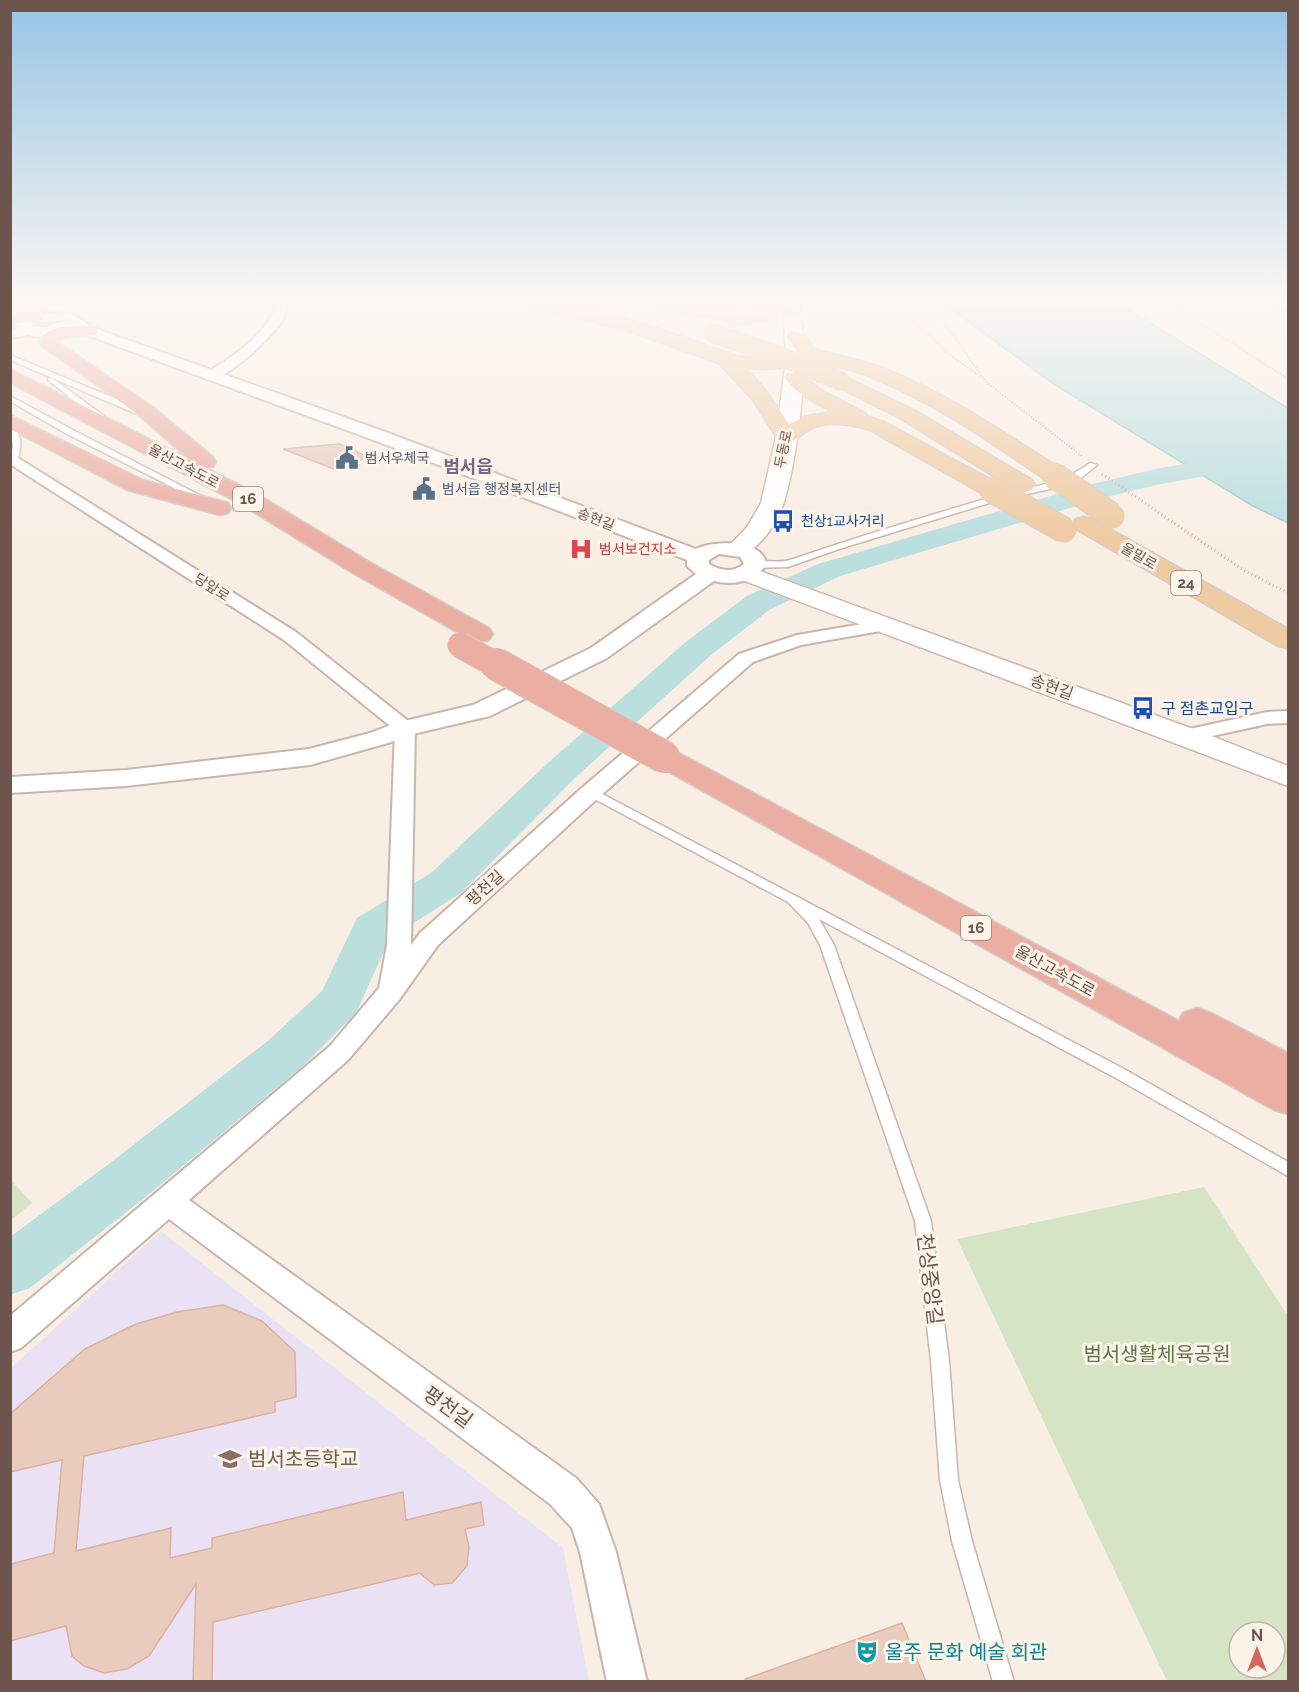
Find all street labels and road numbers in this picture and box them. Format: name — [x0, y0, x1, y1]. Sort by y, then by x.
street label: 두동로 — [771, 428, 795, 470]
street label: 울산고속도로 — [146, 441, 222, 491]
road number: 16 — [233, 487, 263, 511]
street label: 송현길 — [575, 505, 617, 533]
street label: 울밀로 — [1118, 539, 1160, 573]
street label: 당앞로 — [191, 570, 233, 604]
road number: 24 — [1171, 571, 1201, 595]
street label: 송현길 — [1028, 671, 1076, 703]
street label: 평천길 — [462, 866, 508, 910]
road number: 16 — [961, 916, 991, 940]
street label: 울산고속도로 — [1012, 941, 1098, 1001]
street label: 천상중앙길 — [912, 1232, 948, 1326]
street label: 평천길 — [419, 1381, 477, 1433]

